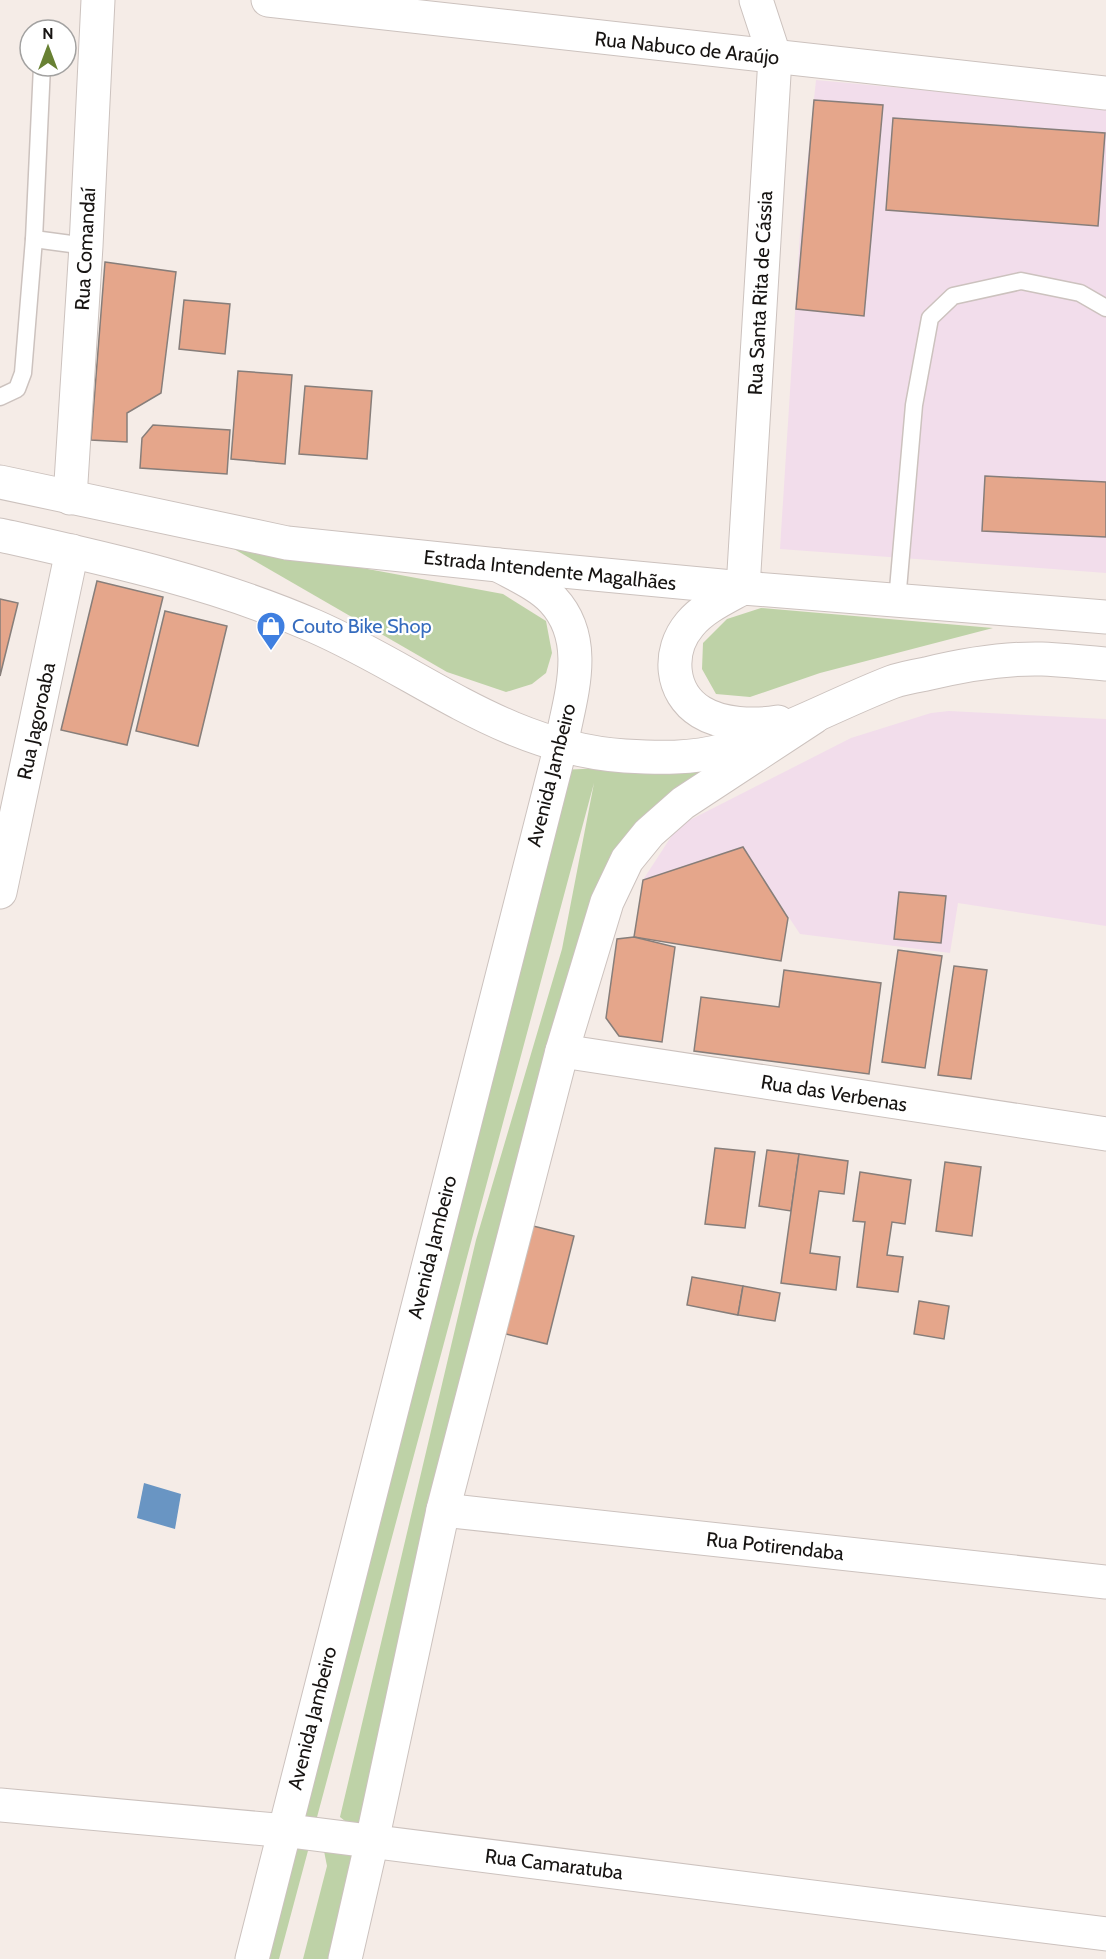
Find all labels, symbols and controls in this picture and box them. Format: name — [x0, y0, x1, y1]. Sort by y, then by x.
north arrow — [18, 18, 78, 78]
text: N — [42, 24, 54, 43]
street label: Rua Nabuco de Araújo — [593, 26, 781, 70]
street label: Rua Comandaí — [70, 187, 100, 311]
street label: Rua Santa Rita de Cássia — [743, 190, 777, 396]
street label: Estrada Intendente Magalhães — [423, 545, 677, 595]
shop icon: Couto Bike Shop — [255, 610, 287, 652]
place label: Couto Bike Shop — [292, 614, 432, 638]
street label: Rua Jagoroaba — [12, 660, 60, 782]
street label: Avenida Jambeiro — [522, 701, 580, 849]
street label: Rua das Verbenas — [759, 1070, 909, 1116]
street label: Avenida Jambeiro — [403, 1173, 461, 1321]
street label: Rua Potirendaba — [705, 1527, 845, 1565]
street label: Avenida Jambeiro — [283, 1644, 341, 1792]
street label: Rua Camaratuba — [484, 1844, 625, 1884]

